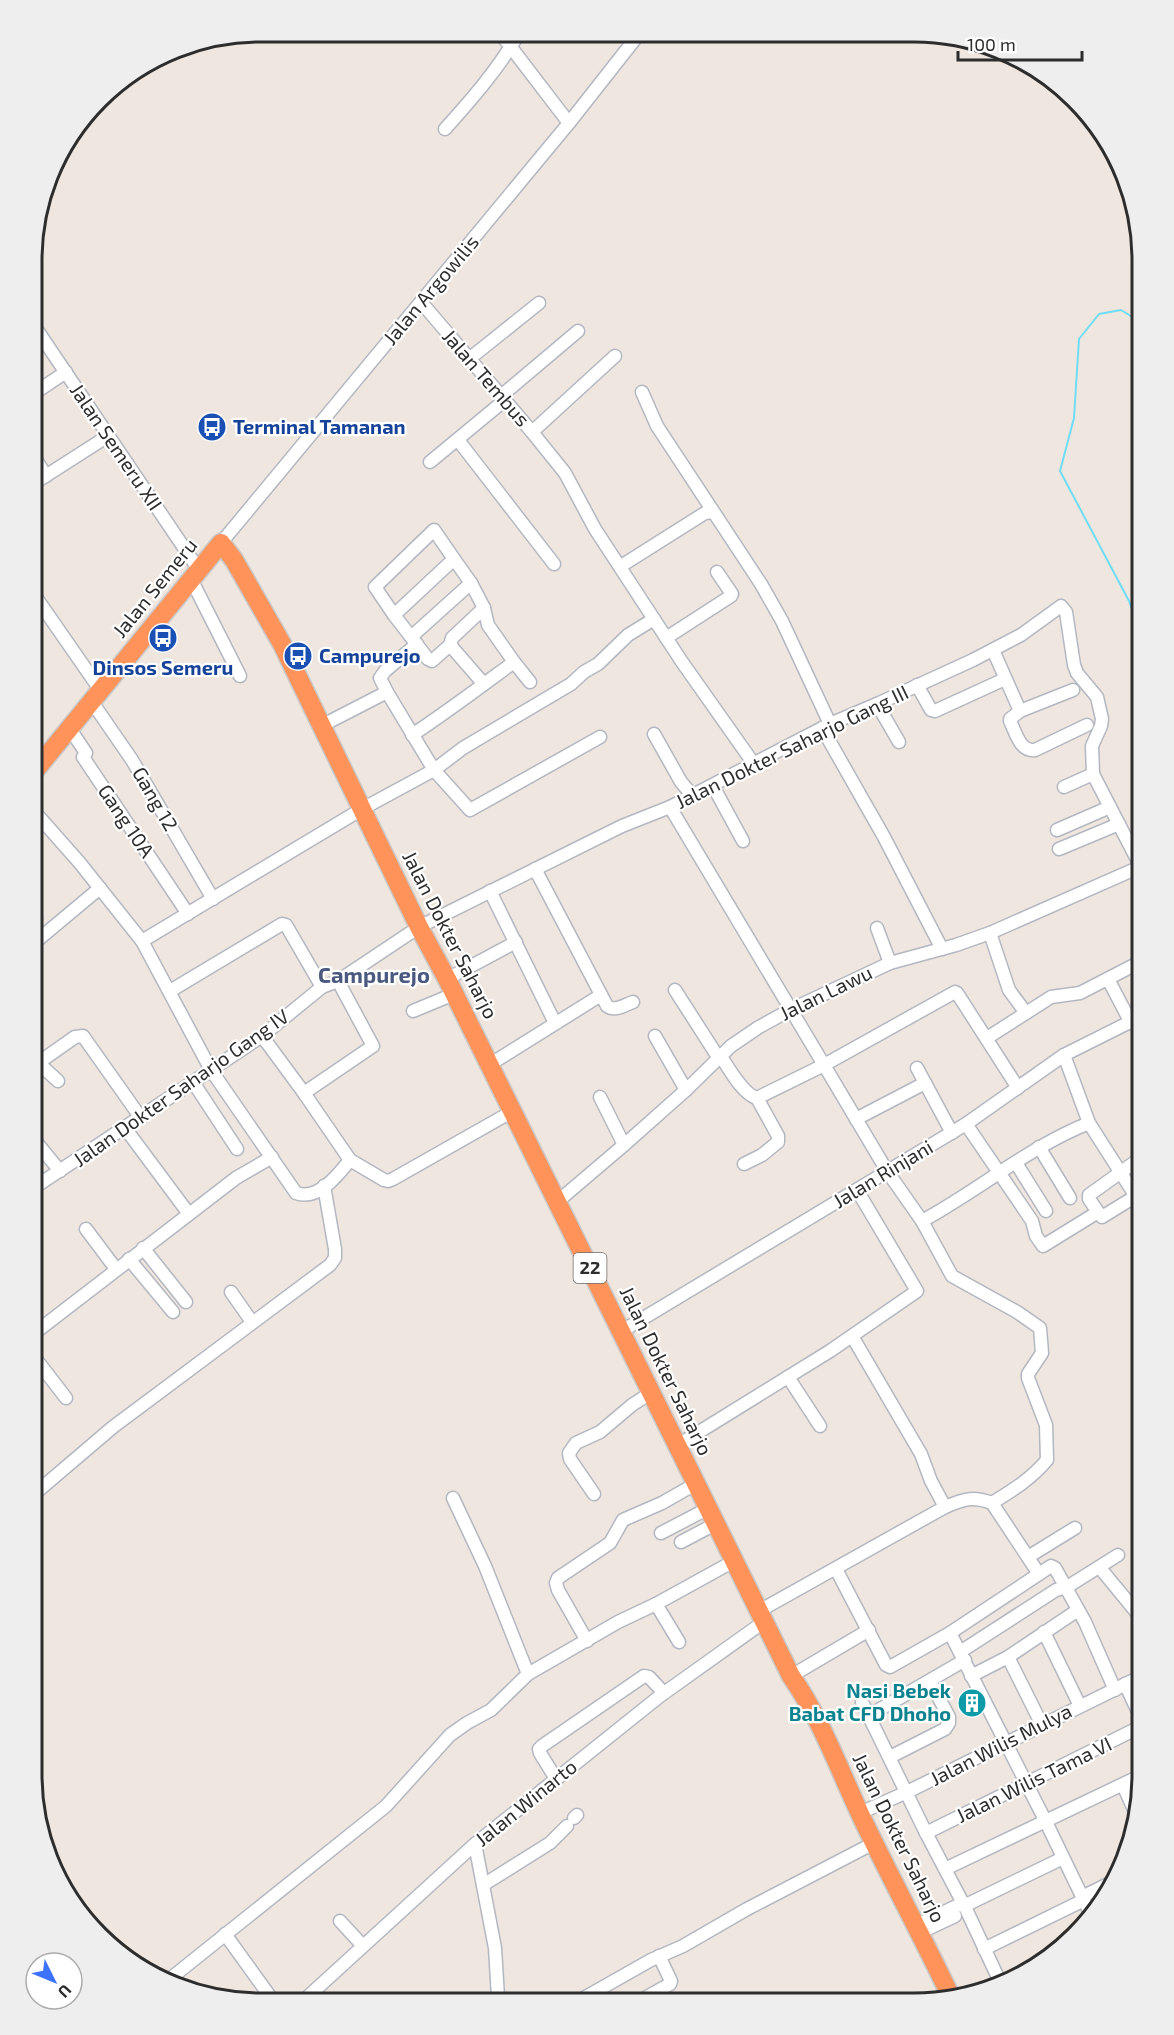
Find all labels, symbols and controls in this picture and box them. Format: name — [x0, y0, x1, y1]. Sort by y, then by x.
scale bar — [958, 24, 1082, 62]
text: 100 m — [967, 33, 1016, 55]
street label: Jalan Argowilis — [377, 230, 483, 349]
street label: Jalan Tembus — [438, 324, 535, 431]
street label: Jalan Semeru XII — [66, 379, 168, 514]
bus stop icon: Terminal Tamanan — [196, 411, 228, 443]
place label: Terminal Tamanan — [233, 414, 406, 438]
street label: Jalan Semeru — [107, 533, 201, 642]
bus stop icon: Dinsos Semeru — [147, 622, 179, 654]
bus stop icon: Campurejo — [282, 640, 314, 672]
place label: Campurejo — [319, 643, 421, 667]
place label: Dinsos Semeru — [93, 655, 233, 679]
street label: Jalan Dokter Saharjo Gang III — [671, 679, 912, 813]
street label: Gang 12 — [128, 762, 184, 835]
street label: Gang 10A — [94, 779, 160, 862]
street label: Jalan Dokter Saharjo — [398, 847, 504, 1023]
street label: Jalan Lawu — [775, 959, 876, 1025]
district label: Campurejo — [318, 961, 430, 987]
street label: Jalan Dokter Saharjo Gang IV — [68, 1003, 293, 1171]
street label: Jalan Rinjani — [828, 1134, 937, 1212]
road number: 22 — [574, 1253, 606, 1283]
street label: Jalan Dokter Saharjo — [616, 1282, 718, 1459]
place label: Nasi Bebek Babat CFD Dhoho — [789, 1678, 952, 1725]
building icon: Nasi Bebek Babat CFD Dhoho — [956, 1687, 988, 1719]
street label: Jalan Wilis Mulya — [926, 1698, 1075, 1790]
street label: Jalan Wilis Tama VI — [952, 1731, 1115, 1827]
street label: Jalan Dokter Saharjo — [849, 1749, 951, 1926]
street label: Jalan Winarto — [470, 1754, 581, 1851]
north arrow — [24, 1951, 84, 2011]
text: U — [55, 1981, 76, 2002]

